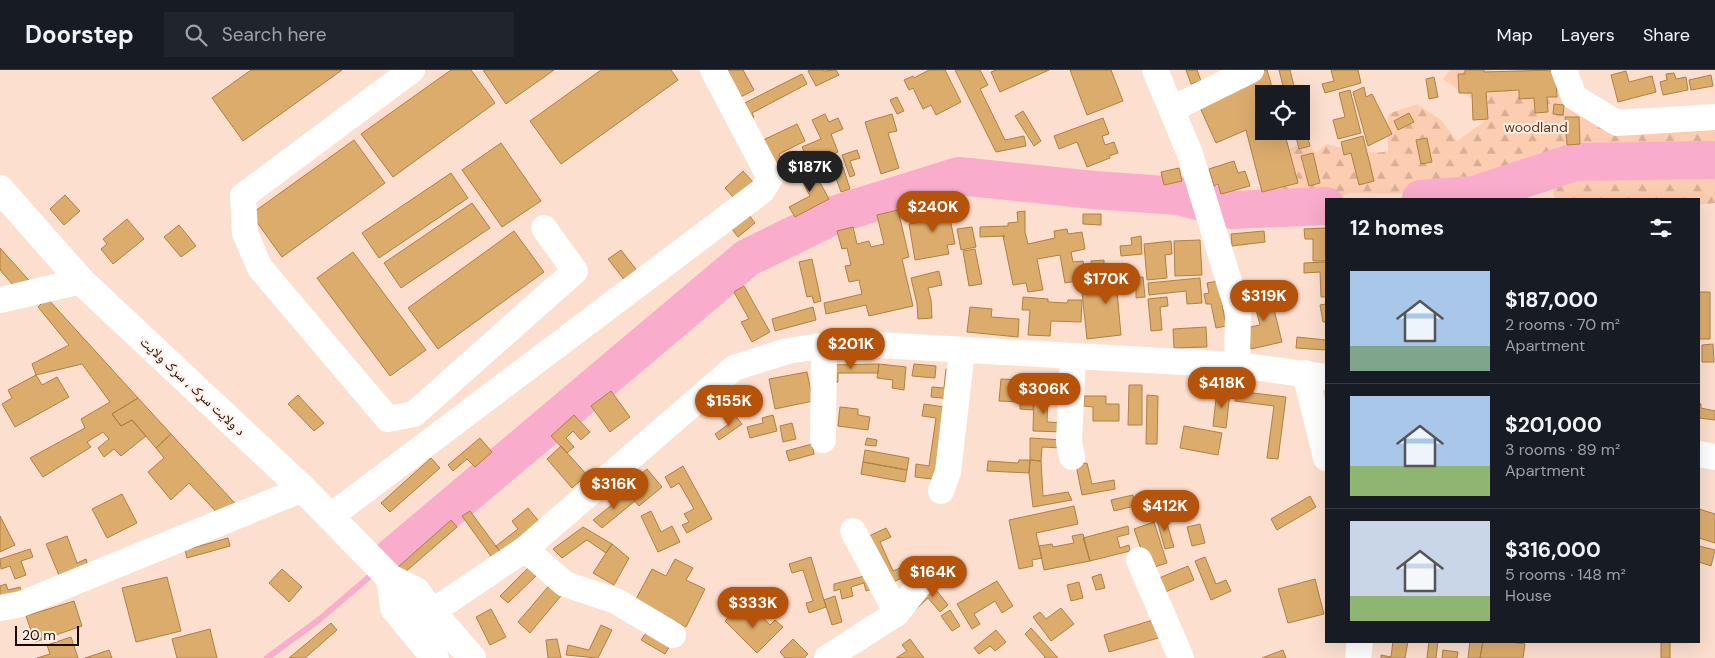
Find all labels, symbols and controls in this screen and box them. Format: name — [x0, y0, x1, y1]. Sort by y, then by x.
search box — [164, 12, 514, 57]
text: Doorstep — [25, 19, 134, 50]
icon: search — [182, 21, 210, 49]
text: Search here — [222, 22, 327, 47]
text: Map — [1497, 23, 1533, 47]
text: Layers — [1561, 23, 1615, 47]
text: Share — [1643, 23, 1690, 47]
map controls — [1255, 85, 1310, 140]
button: locate — [1255, 85, 1310, 140]
park label: woodland — [1504, 118, 1568, 136]
pin: $187K — [775, 150, 845, 193]
text: $187K — [788, 156, 832, 177]
pin: $240K — [898, 190, 968, 233]
text: $240K — [908, 196, 958, 217]
text: 12 homes — [1350, 214, 1444, 242]
icon: filters — [1647, 214, 1675, 242]
pin: $170K — [1071, 262, 1141, 305]
text: $170K — [1083, 268, 1129, 289]
pin: $319K — [1229, 280, 1299, 322]
text: $319K — [1241, 285, 1287, 306]
text: $187,000 — [1505, 286, 1598, 314]
icon: home — [1390, 291, 1450, 351]
text: 2 rooms · 70 m² — [1505, 314, 1620, 335]
pin: $201K — [816, 328, 886, 370]
street label: د ولایت سړک ، سرک ولایت — [137, 333, 250, 440]
text: $201K — [828, 333, 874, 354]
text: Apartment — [1505, 335, 1585, 356]
pin: $418K — [1187, 366, 1257, 409]
pin: $306K — [1009, 372, 1079, 415]
text: $418K — [1199, 372, 1245, 393]
text: $306K — [1018, 378, 1070, 399]
pin: $155K — [694, 384, 764, 427]
text: $155K — [706, 390, 752, 411]
text: $201,000 — [1505, 411, 1602, 439]
icon: home — [1390, 416, 1450, 476]
text: 3 rooms · 89 m² — [1505, 439, 1620, 460]
text: Apartment — [1505, 460, 1585, 481]
pin: $316K — [579, 468, 649, 510]
text: $316K — [591, 473, 637, 494]
pin: $412K — [1130, 490, 1200, 532]
text: $412K — [1142, 495, 1188, 516]
text: $316,000 — [1505, 536, 1601, 564]
icon: home — [1390, 541, 1450, 601]
pin: $164K — [898, 556, 968, 598]
text: $164K — [910, 561, 956, 582]
text: 5 rooms · 148 m² — [1505, 564, 1626, 585]
text: House — [1505, 585, 1552, 606]
pin: $333K — [718, 586, 788, 629]
text: $333K — [728, 592, 778, 613]
scale bar — [15, 623, 79, 646]
text: 20 m — [22, 626, 56, 644]

